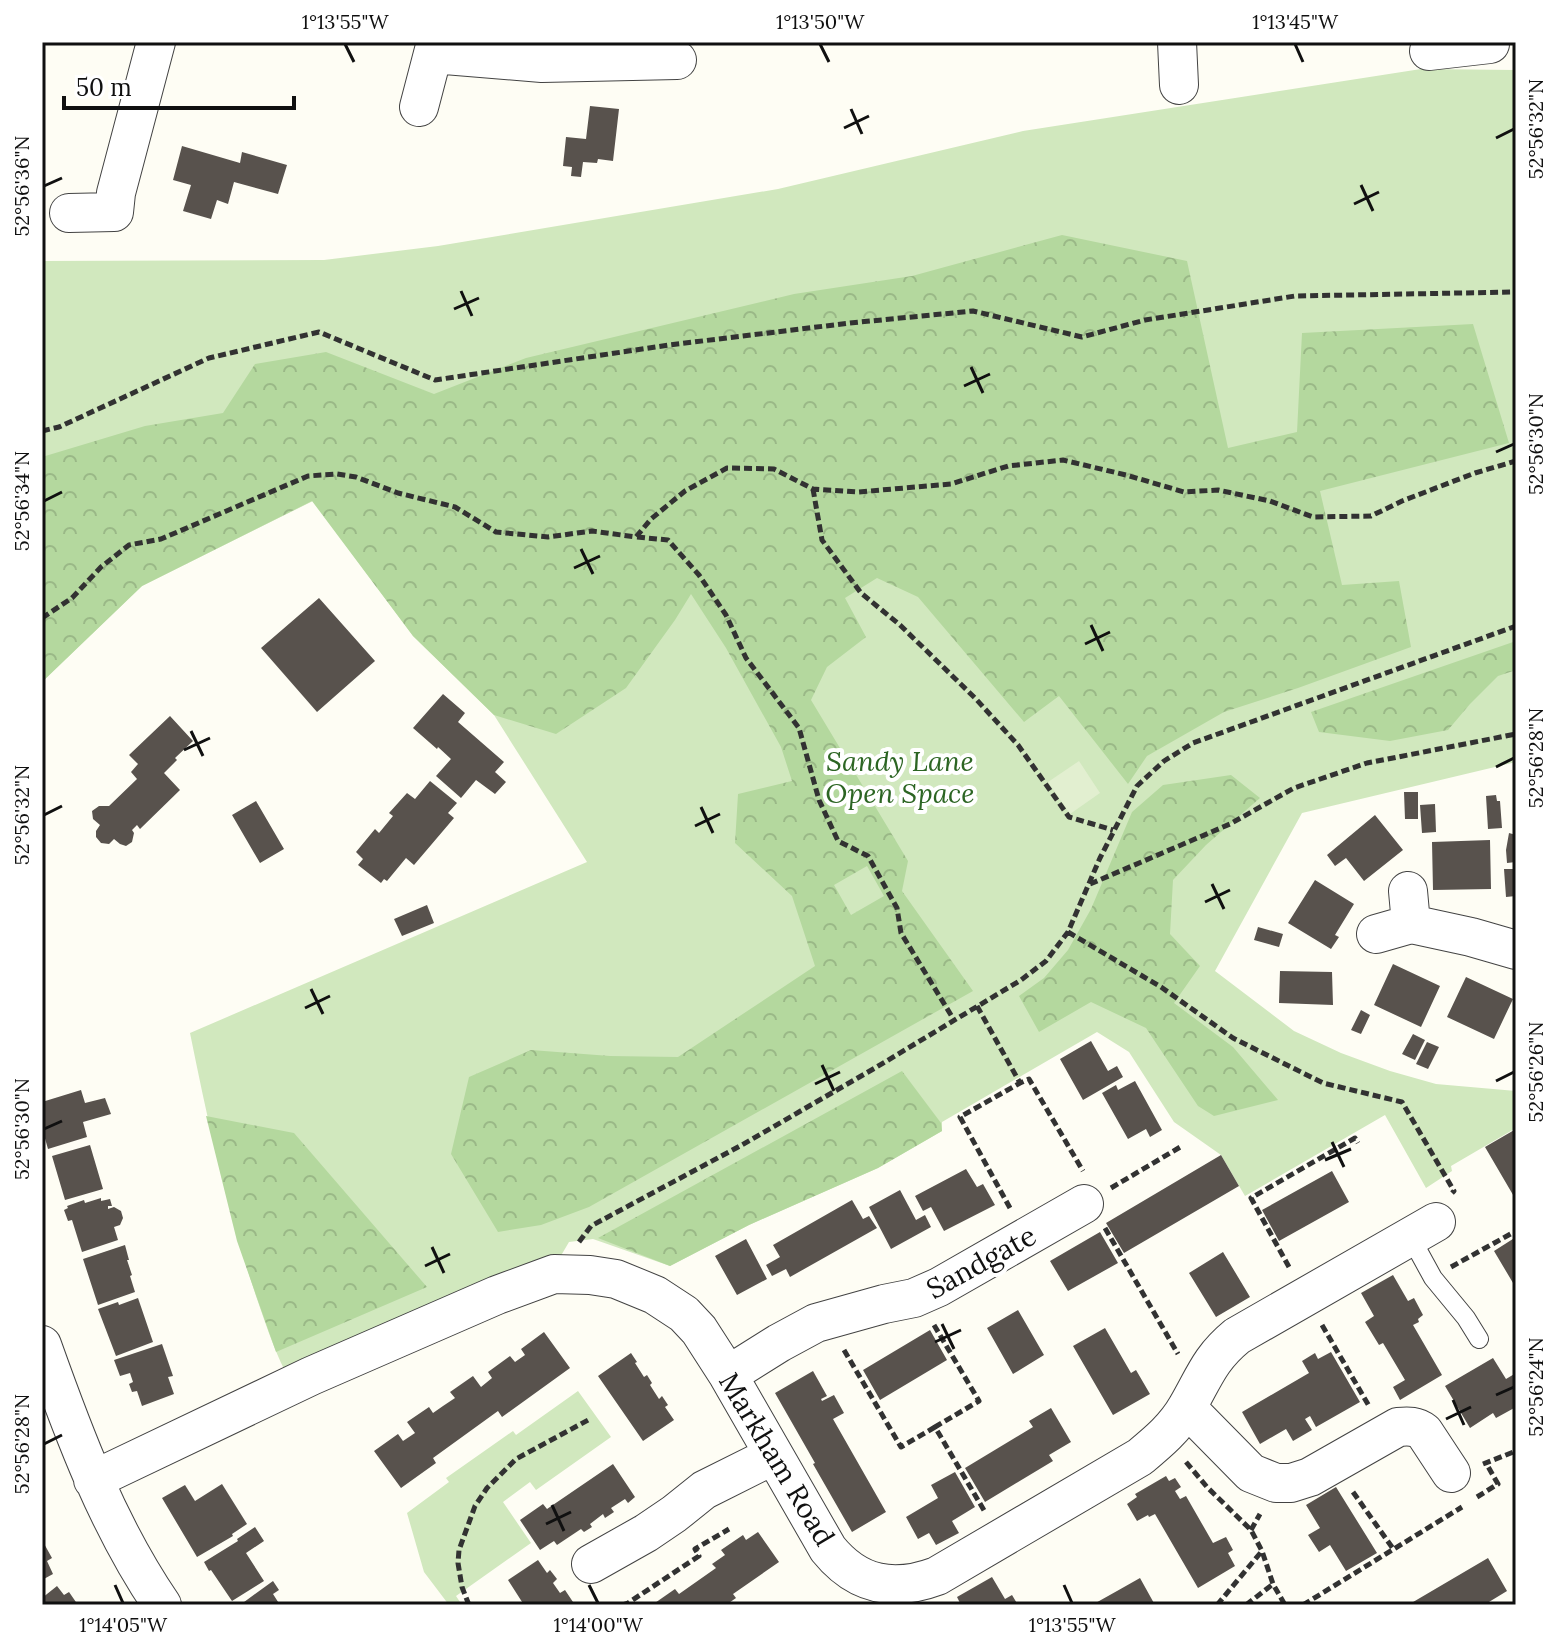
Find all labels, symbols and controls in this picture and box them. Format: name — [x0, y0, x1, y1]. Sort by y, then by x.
text: 1°13'55"W — [302, 9, 389, 34]
text: 1°13'50"W — [776, 9, 865, 34]
text: 1°13'45"W — [1252, 9, 1339, 34]
scale bar — [64, 60, 294, 110]
text: 50 m — [76, 72, 132, 103]
text: 52°56'32"N — [1523, 79, 1548, 179]
text: 52°56'36"N — [9, 135, 34, 237]
text: 52°56'30"N — [1523, 393, 1548, 495]
text: 52°56'34"N — [9, 451, 34, 551]
text: 52°56'28"N — [1523, 708, 1548, 808]
park label: Sandy Lane Open Space — [825, 743, 975, 811]
text: 52°56'32"N — [9, 765, 34, 865]
text: 52°56'26"N — [1523, 1022, 1548, 1122]
text: 52°56'30"N — [9, 1078, 34, 1180]
street label: Sandgate — [920, 1217, 1042, 1307]
text: 52°56'24"N — [1523, 1337, 1548, 1437]
street label: Markham Road — [711, 1366, 843, 1552]
text: 52°56'28"N — [9, 1394, 34, 1494]
text: 1°14'05"W — [79, 1612, 168, 1637]
text: 1°14'00"W — [553, 1612, 644, 1637]
text: 1°13'55"W — [1029, 1612, 1116, 1637]

